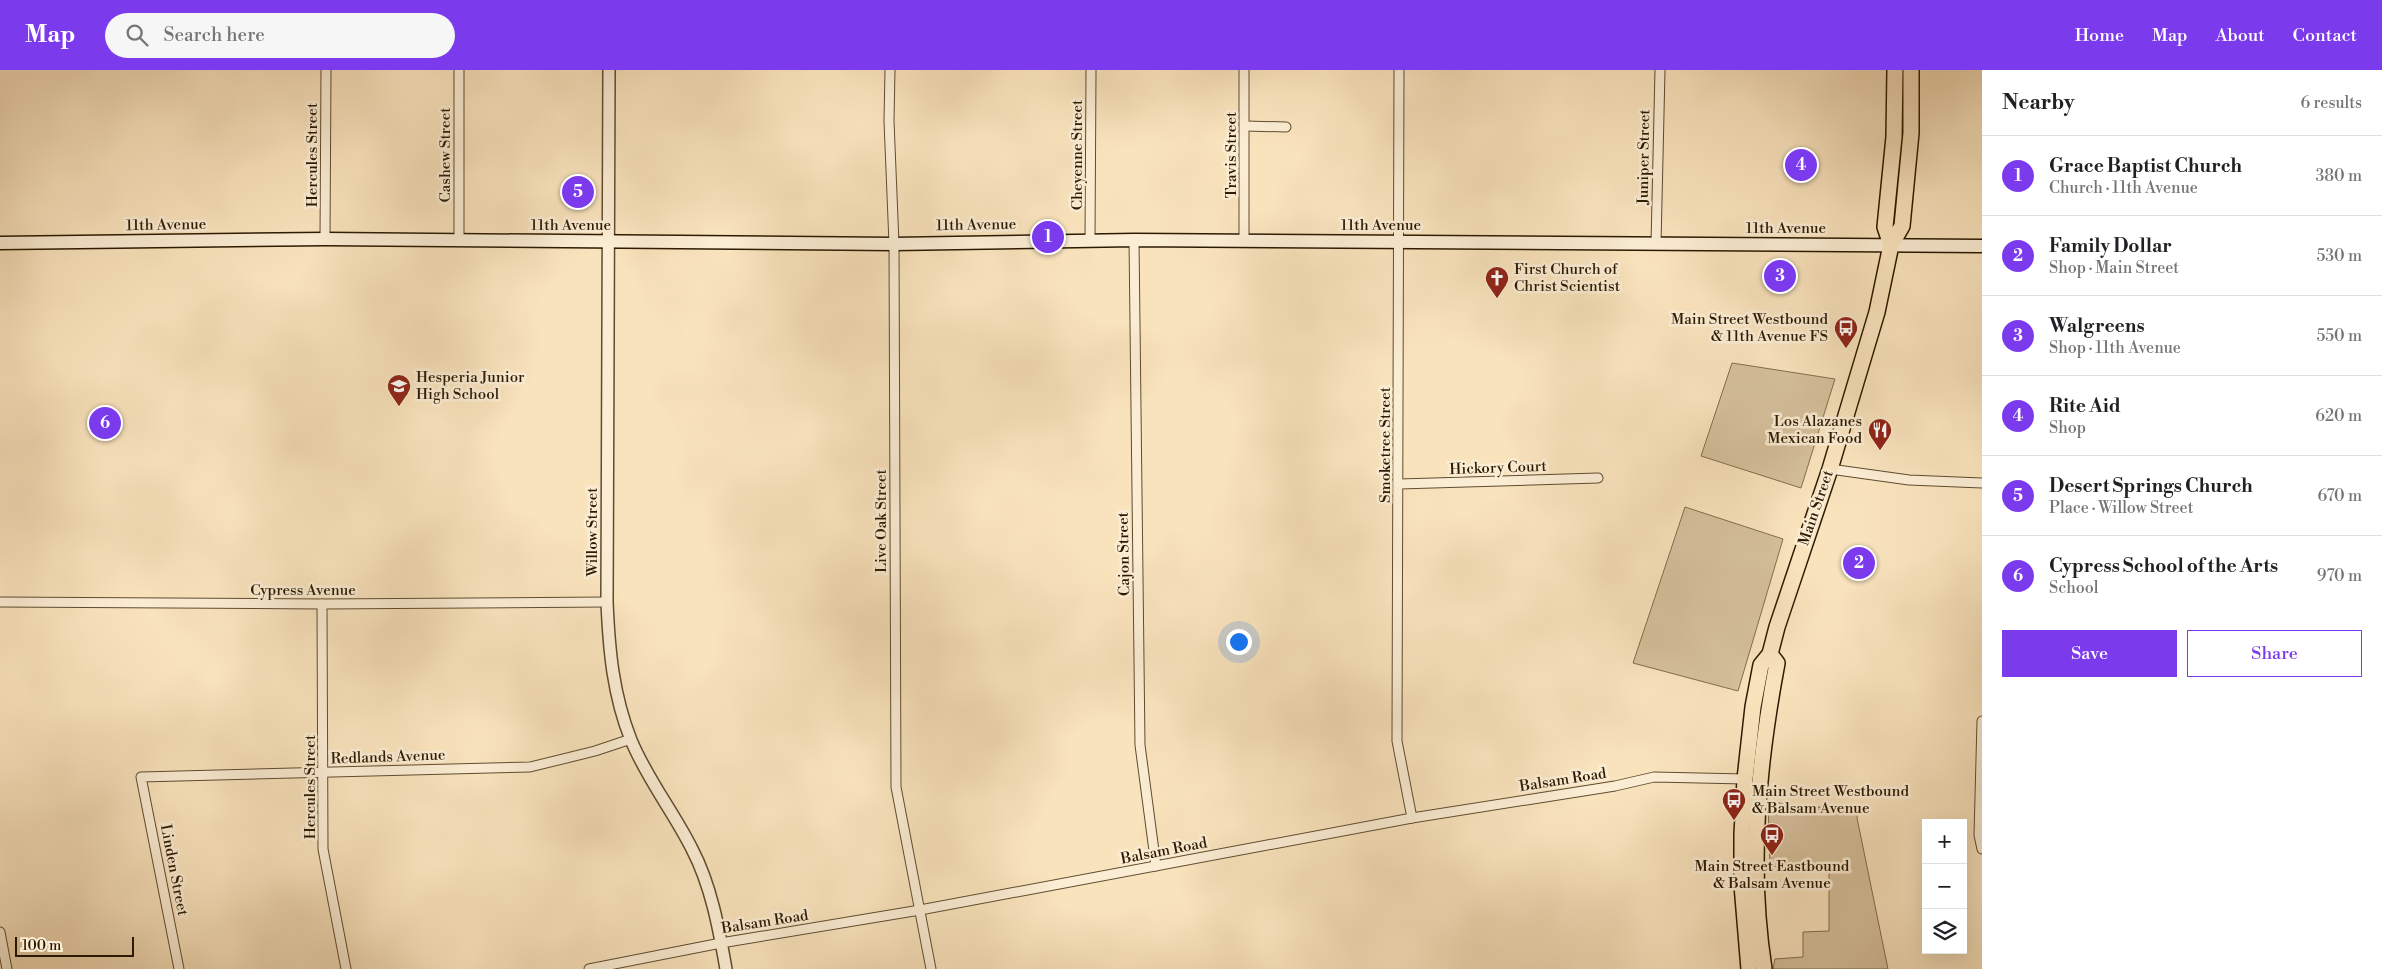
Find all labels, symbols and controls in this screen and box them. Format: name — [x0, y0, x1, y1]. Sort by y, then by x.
search box — [105, 13, 455, 58]
text: Map — [25, 20, 75, 50]
icon: search — [123, 21, 151, 49]
text: Search here — [163, 23, 265, 47]
text: Home — [2075, 24, 2124, 47]
text: Map — [2152, 24, 2188, 47]
text: About — [2216, 24, 2265, 47]
text: Contact — [2293, 24, 2357, 47]
text: Nearby — [2002, 90, 2075, 116]
text: 6 results — [2301, 93, 2362, 113]
street label: Cheyenne Street — [1068, 99, 1087, 210]
street label: Hercules Street — [303, 102, 322, 207]
street label: Cashew Street — [436, 107, 455, 203]
street label: Juniper Street — [1634, 108, 1654, 206]
street label: Travis Street — [1222, 111, 1241, 198]
pin: 4 — [1785, 146, 1817, 184]
text: Grace Baptist Church — [2049, 154, 2242, 178]
text: 1 — [2014, 166, 2022, 186]
text: 380 m — [2315, 166, 2362, 186]
pin: 5 — [562, 173, 594, 211]
text: Church · 11th Avenue — [2049, 178, 2198, 198]
street label: 11th Avenue — [126, 215, 206, 235]
street label: 11th Avenue — [936, 215, 1016, 235]
street label: 11th Avenue — [531, 216, 611, 235]
street label: 11th Avenue — [1341, 216, 1421, 235]
pin: 1 — [1032, 218, 1064, 256]
street label: 11th Avenue — [1746, 219, 1826, 238]
text: Family Dollar — [2049, 234, 2172, 258]
text: 2 — [2013, 246, 2023, 266]
text: 530 m — [2316, 246, 2362, 266]
pin: 3 — [1764, 257, 1796, 295]
text: Shop · Main Street — [2049, 258, 2179, 278]
place label: First Church of Christ Scientist — [1514, 260, 1621, 296]
church icon: First Church of Christ Scientist — [1484, 265, 1510, 299]
place label: Main Street Westbound & 11th Avenue FS — [1671, 310, 1828, 346]
text: Walgreens — [2049, 314, 2145, 338]
bus stop icon: Main Street Westbound & 11th Avenue FS — [1833, 315, 1859, 349]
text: 3 — [2013, 326, 2023, 346]
text: 550 m — [2316, 326, 2362, 346]
text: Shop · 11th Avenue — [2049, 338, 2181, 358]
place label: Hesperia Junior High School — [416, 368, 525, 404]
school or university icon: Hesperia Junior High School — [386, 373, 412, 407]
street label: Smoketree Street — [1376, 386, 1395, 503]
text: Rite Aid — [2049, 394, 2121, 418]
pin: 6 — [89, 404, 121, 442]
text: 4 — [2013, 406, 2023, 426]
text: 620 m — [2315, 406, 2362, 426]
place label: Los Alazanes Mexican Food — [1767, 412, 1862, 448]
restaurant icon: Los Alazanes Mexican Food — [1867, 417, 1893, 451]
text: Shop — [2049, 418, 2086, 438]
street label: Hickory Court — [1449, 457, 1548, 479]
street label: Main Street — [1794, 467, 1838, 548]
street label: Live Oak Street — [872, 468, 891, 573]
text: Desert Springs Church — [2049, 474, 2253, 498]
text: 5 — [2013, 486, 2023, 506]
text: 670 m — [2318, 486, 2362, 506]
street label: Willow Street — [583, 487, 602, 578]
text: Place · Willow Street — [2049, 498, 2193, 518]
street label: Cajon Street — [1114, 511, 1134, 596]
pin: 2 — [1843, 544, 1875, 582]
text: Cypress School of the Arts — [2049, 554, 2278, 578]
text: 6 — [2013, 566, 2023, 586]
text: 970 m — [2317, 566, 2362, 586]
text: School — [2049, 578, 2098, 598]
street label: Cypress Avenue — [250, 581, 356, 600]
your location — [1226, 629, 1252, 655]
button: Save — [2002, 630, 2177, 677]
button: Share — [2187, 630, 2362, 677]
street label: Hercules Street — [301, 734, 320, 839]
street label: Redlands Avenue — [330, 746, 446, 768]
street label: Balsam Road — [1517, 764, 1608, 796]
place label: Main Street Westbound & Balsam Avenue — [1752, 782, 1910, 818]
bus stop icon: Main Street Westbound & Balsam Avenue — [1721, 787, 1747, 821]
map controls — [1922, 819, 1967, 954]
button: + — [1922, 819, 1967, 864]
bus stop icon: Main Street Eastbound & Balsam Avenue — [1759, 822, 1785, 856]
street label: Linden Street — [156, 823, 192, 918]
street label: Balsam Road — [1118, 833, 1209, 869]
place label: Main Street Eastbound & Balsam Avenue — [1695, 857, 1850, 893]
button: − — [1922, 864, 1967, 909]
street label: Balsam Road — [719, 906, 810, 938]
button: layers — [1922, 909, 1967, 954]
scale bar — [15, 934, 134, 957]
text: 100 m — [22, 937, 61, 955]

